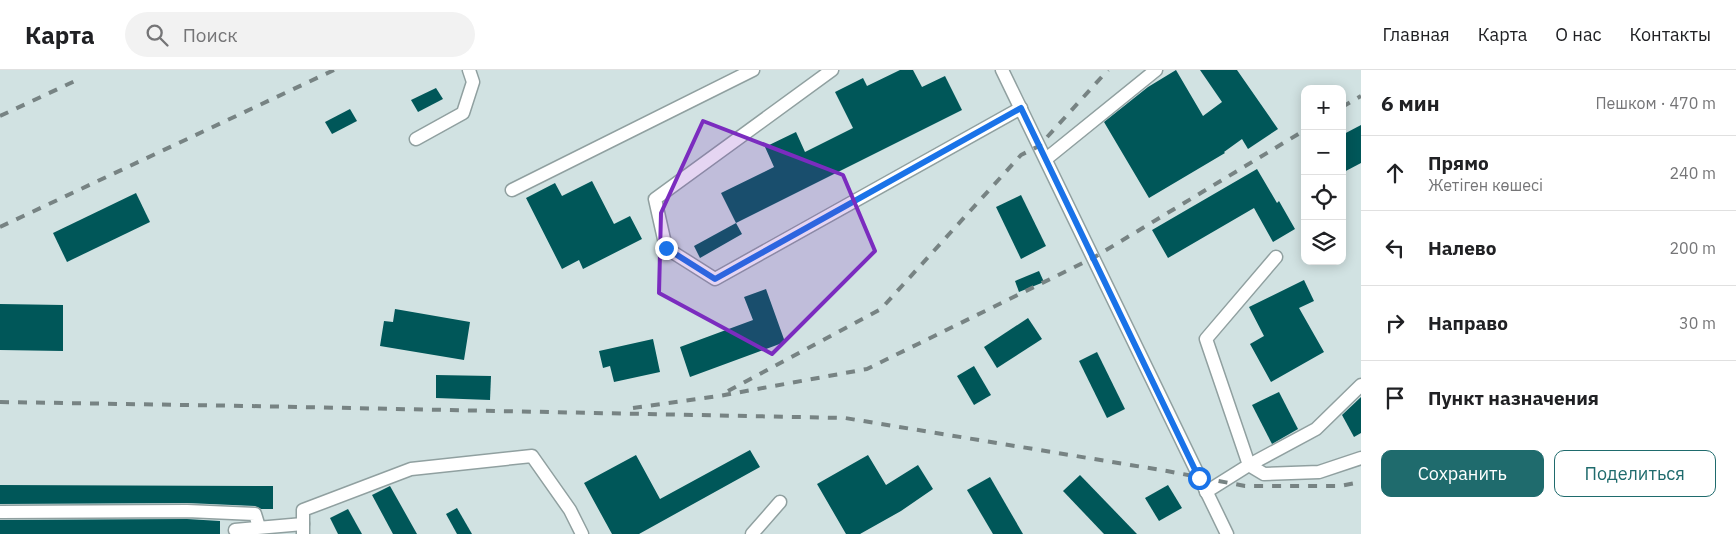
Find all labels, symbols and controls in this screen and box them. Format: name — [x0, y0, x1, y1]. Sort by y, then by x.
search box — [125, 12, 475, 57]
text: Карта — [25, 19, 95, 51]
icon: search — [143, 21, 171, 49]
text: Поиск — [183, 23, 238, 47]
text: Главная — [1382, 23, 1450, 46]
text: Карта — [1478, 23, 1527, 46]
text: О нас — [1555, 23, 1602, 46]
text: Контакты — [1630, 23, 1711, 46]
map controls — [1301, 85, 1346, 265]
button: + — [1301, 85, 1346, 130]
text: 6 мин — [1381, 89, 1440, 117]
text: Пешком · 470 m — [1595, 93, 1716, 113]
button: − — [1301, 130, 1346, 175]
text: Прямо — [1428, 151, 1489, 175]
icon: ahead — [1381, 159, 1409, 187]
text: 240 m — [1669, 163, 1716, 183]
button: locate — [1301, 175, 1346, 220]
text: Жетіген көшесі — [1428, 175, 1543, 195]
button: layers — [1301, 220, 1346, 265]
icon: left — [1381, 234, 1409, 262]
text: Налево — [1428, 236, 1497, 260]
route end — [655, 237, 678, 260]
text: 200 m — [1669, 238, 1716, 258]
icon: right — [1381, 309, 1409, 337]
text: Направо — [1428, 311, 1508, 335]
text: 30 m — [1679, 313, 1716, 333]
icon: arrive — [1381, 384, 1409, 412]
text: Пункт назначения — [1428, 386, 1599, 410]
button: Сохранить — [1381, 450, 1544, 497]
button: Поделиться — [1554, 450, 1716, 497]
route start — [1188, 467, 1211, 490]

